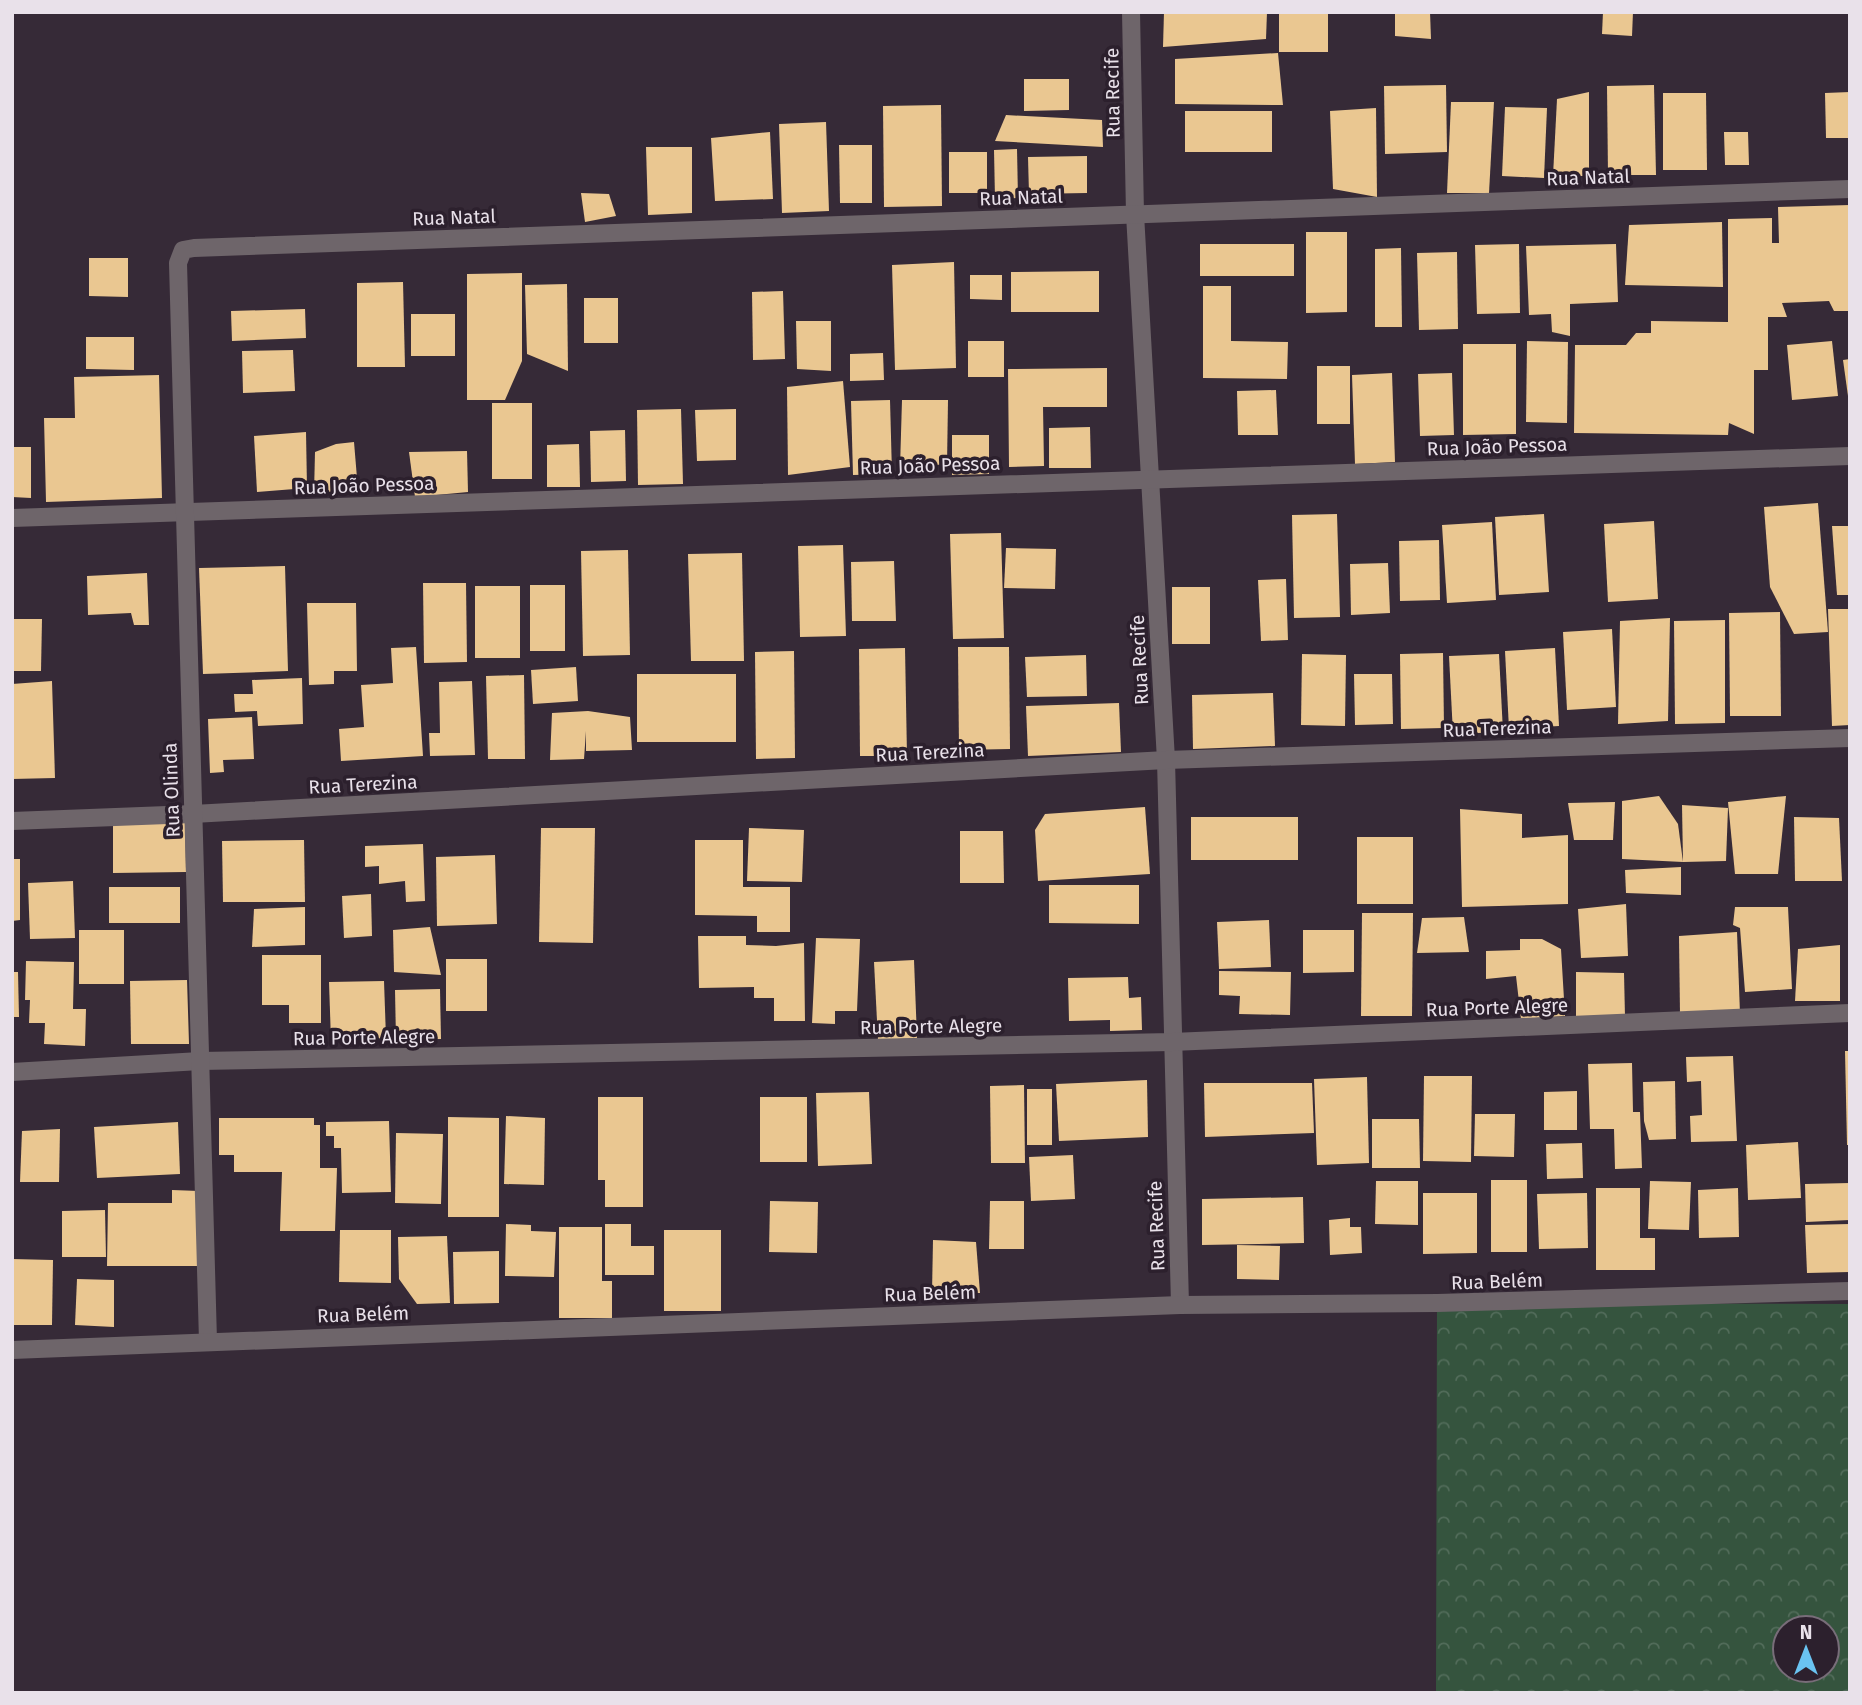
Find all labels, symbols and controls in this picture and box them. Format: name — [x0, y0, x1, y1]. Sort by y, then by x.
street label: Rua Recife — [1100, 48, 1125, 138]
street label: Rua Natal — [1546, 165, 1631, 190]
street label: Rua Natal — [979, 185, 1064, 210]
street label: Rua Natal — [412, 205, 497, 230]
street label: Rua João Pessoa — [1426, 433, 1568, 460]
street label: Rua João Pessoa — [859, 452, 1001, 479]
street label: Rua João Pessoa — [293, 472, 435, 499]
street label: Rua Recife — [1126, 614, 1153, 706]
street label: Rua Terezina — [1442, 715, 1552, 742]
street label: Rua Terezina — [875, 738, 985, 767]
street label: Rua Olinda — [158, 742, 185, 838]
street label: Rua Terezina — [308, 770, 418, 799]
street label: Rua Porte Alegre — [1425, 994, 1569, 1021]
street label: Rua Porte Alegre — [860, 1014, 1002, 1039]
street label: Rua Porte Alegre — [293, 1025, 435, 1050]
street label: Rua Recife — [1143, 1180, 1170, 1272]
street label: Rua Belém — [1451, 1268, 1543, 1295]
street label: Rua Belém — [884, 1280, 976, 1307]
street label: Rua Belém — [317, 1301, 409, 1328]
north arrow — [1771, 1614, 1841, 1684]
text: N — [1800, 1621, 1812, 1644]

